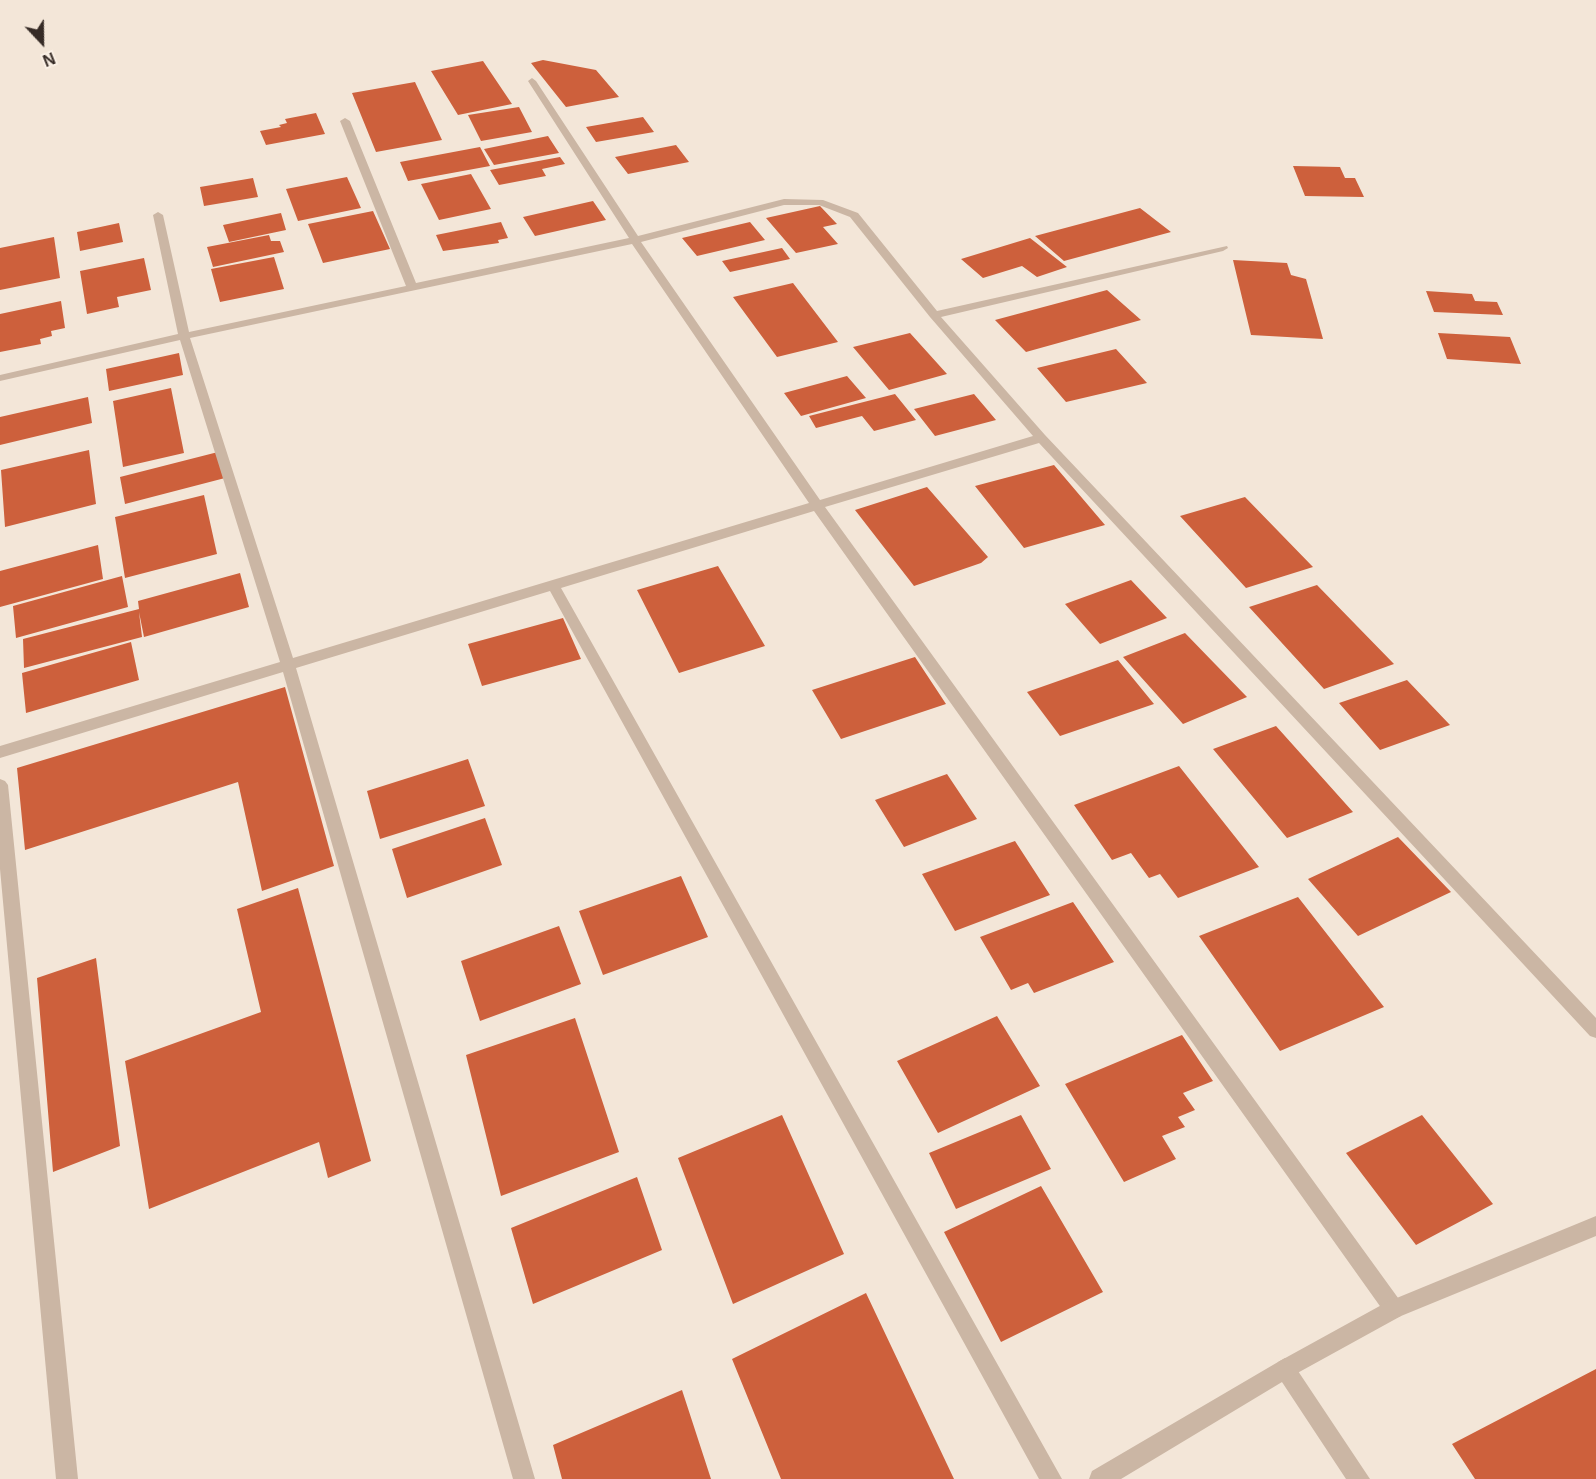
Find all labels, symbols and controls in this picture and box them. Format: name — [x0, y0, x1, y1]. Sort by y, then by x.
north arrow — [12, 12, 72, 72]
text: N — [40, 49, 57, 69]

